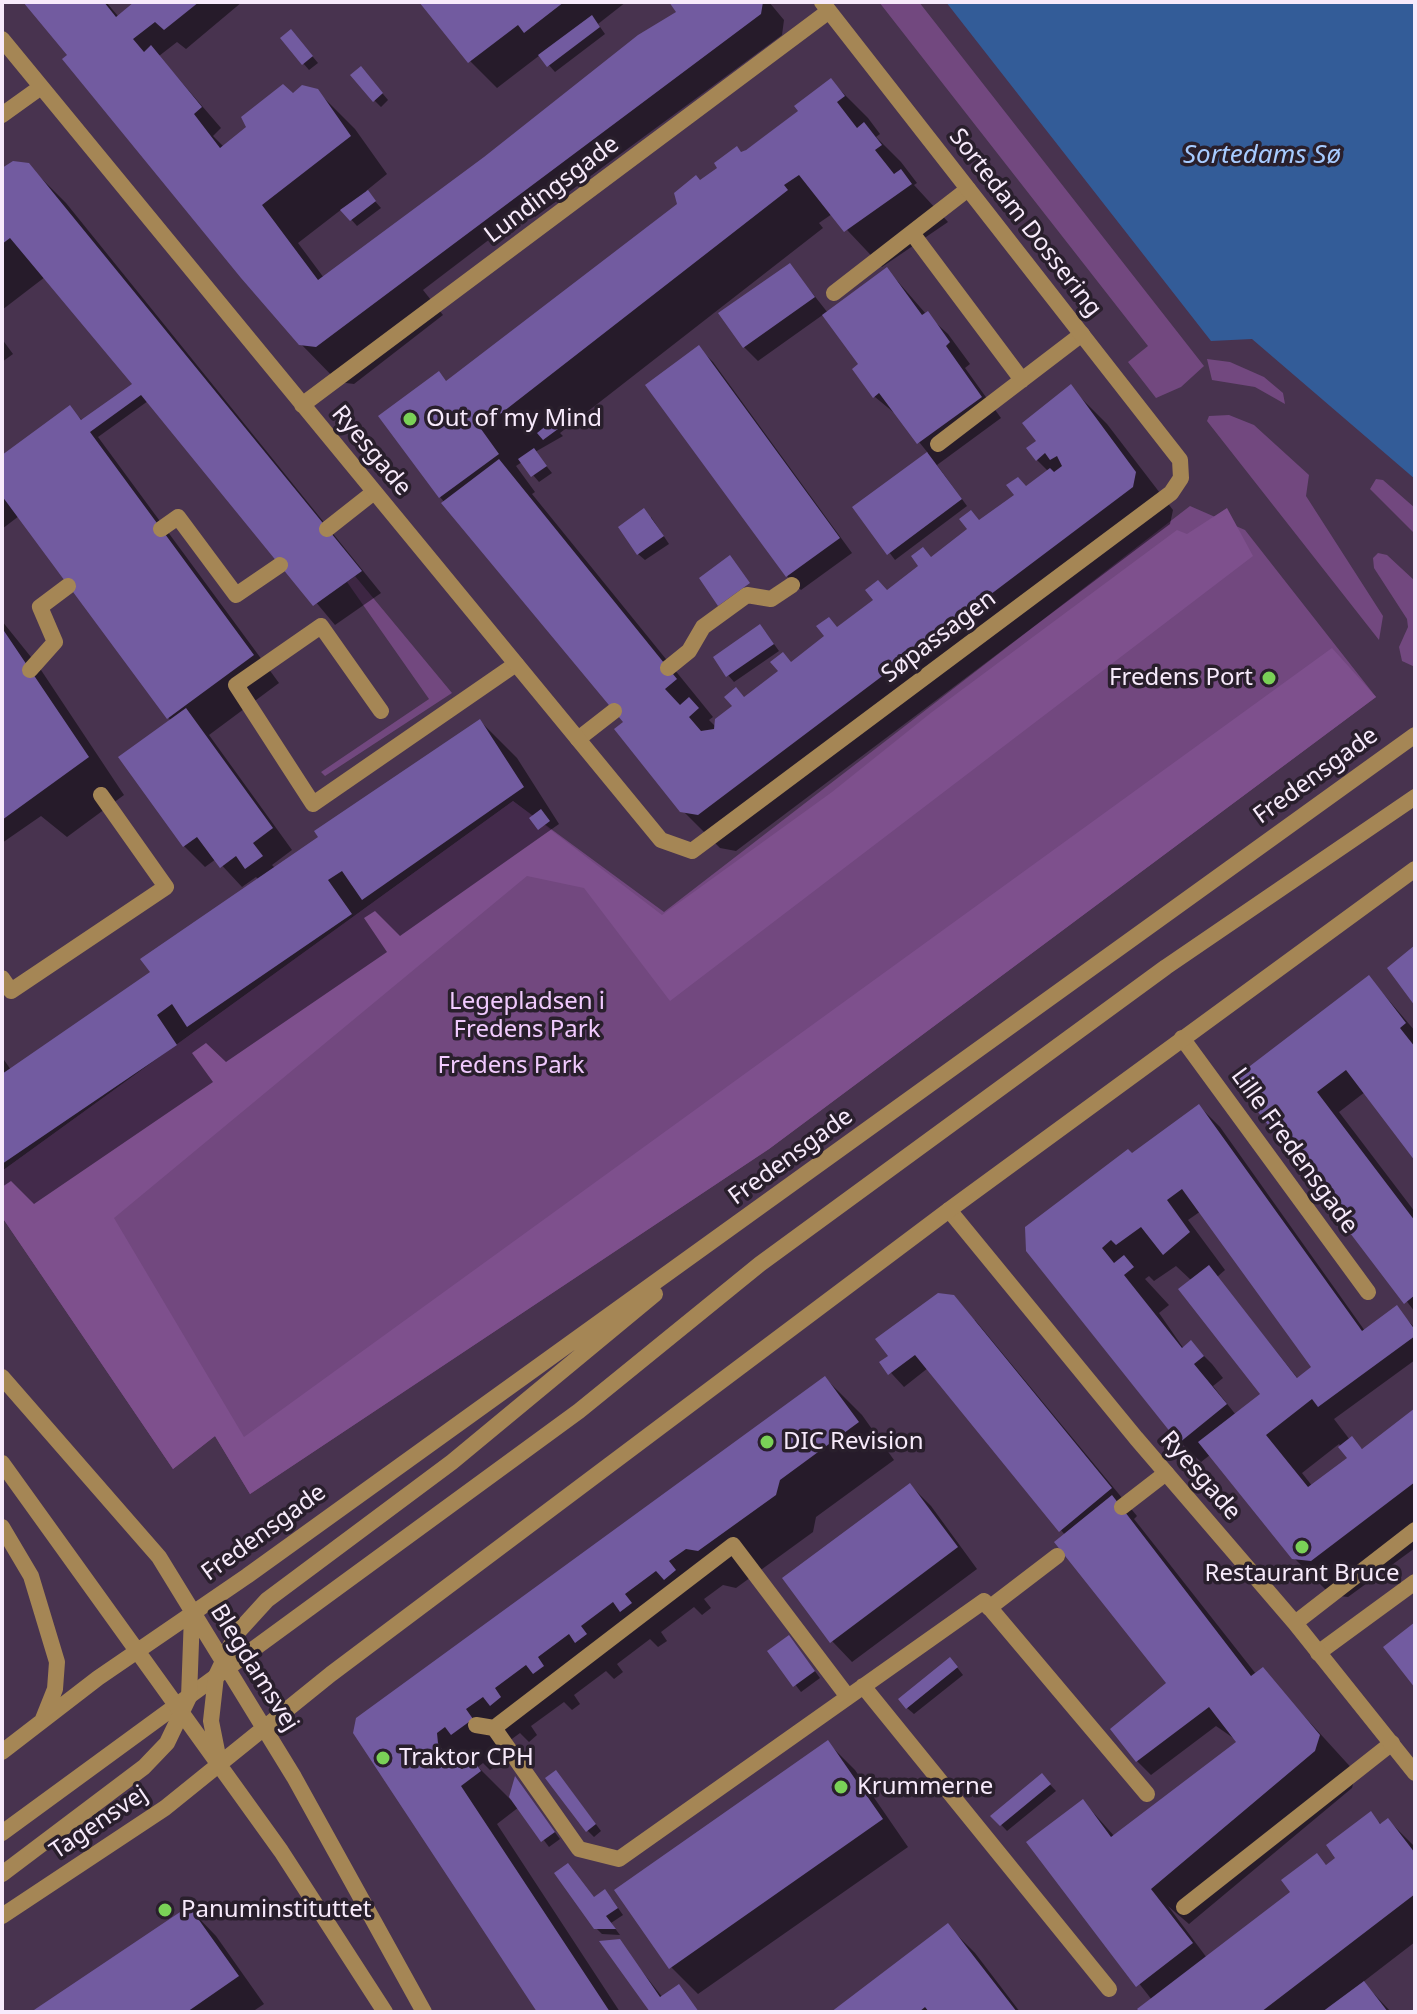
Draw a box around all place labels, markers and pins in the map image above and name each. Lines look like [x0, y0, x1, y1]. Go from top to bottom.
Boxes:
place label: Out of my Mind [426, 405, 602, 433]
marker: Out of my Mind [401, 410, 419, 428]
place label: Fredens Port [1109, 664, 1253, 692]
marker: Fredens Port [1260, 669, 1278, 687]
place label: DIC Revision [783, 1428, 923, 1456]
marker: DIC Revision [758, 1433, 776, 1451]
marker: Restaurant Bruce [1293, 1538, 1311, 1556]
place label: Restaurant Bruce [1205, 1560, 1399, 1588]
place label: Traktor CPH [399, 1744, 534, 1772]
marker: Traktor CPH [374, 1749, 392, 1767]
place label: Krummerne [857, 1773, 993, 1801]
marker: Krummerne [832, 1778, 850, 1796]
place label: Panuminstituttet [181, 1896, 371, 1924]
marker: Panuminstituttet [156, 1901, 174, 1919]

